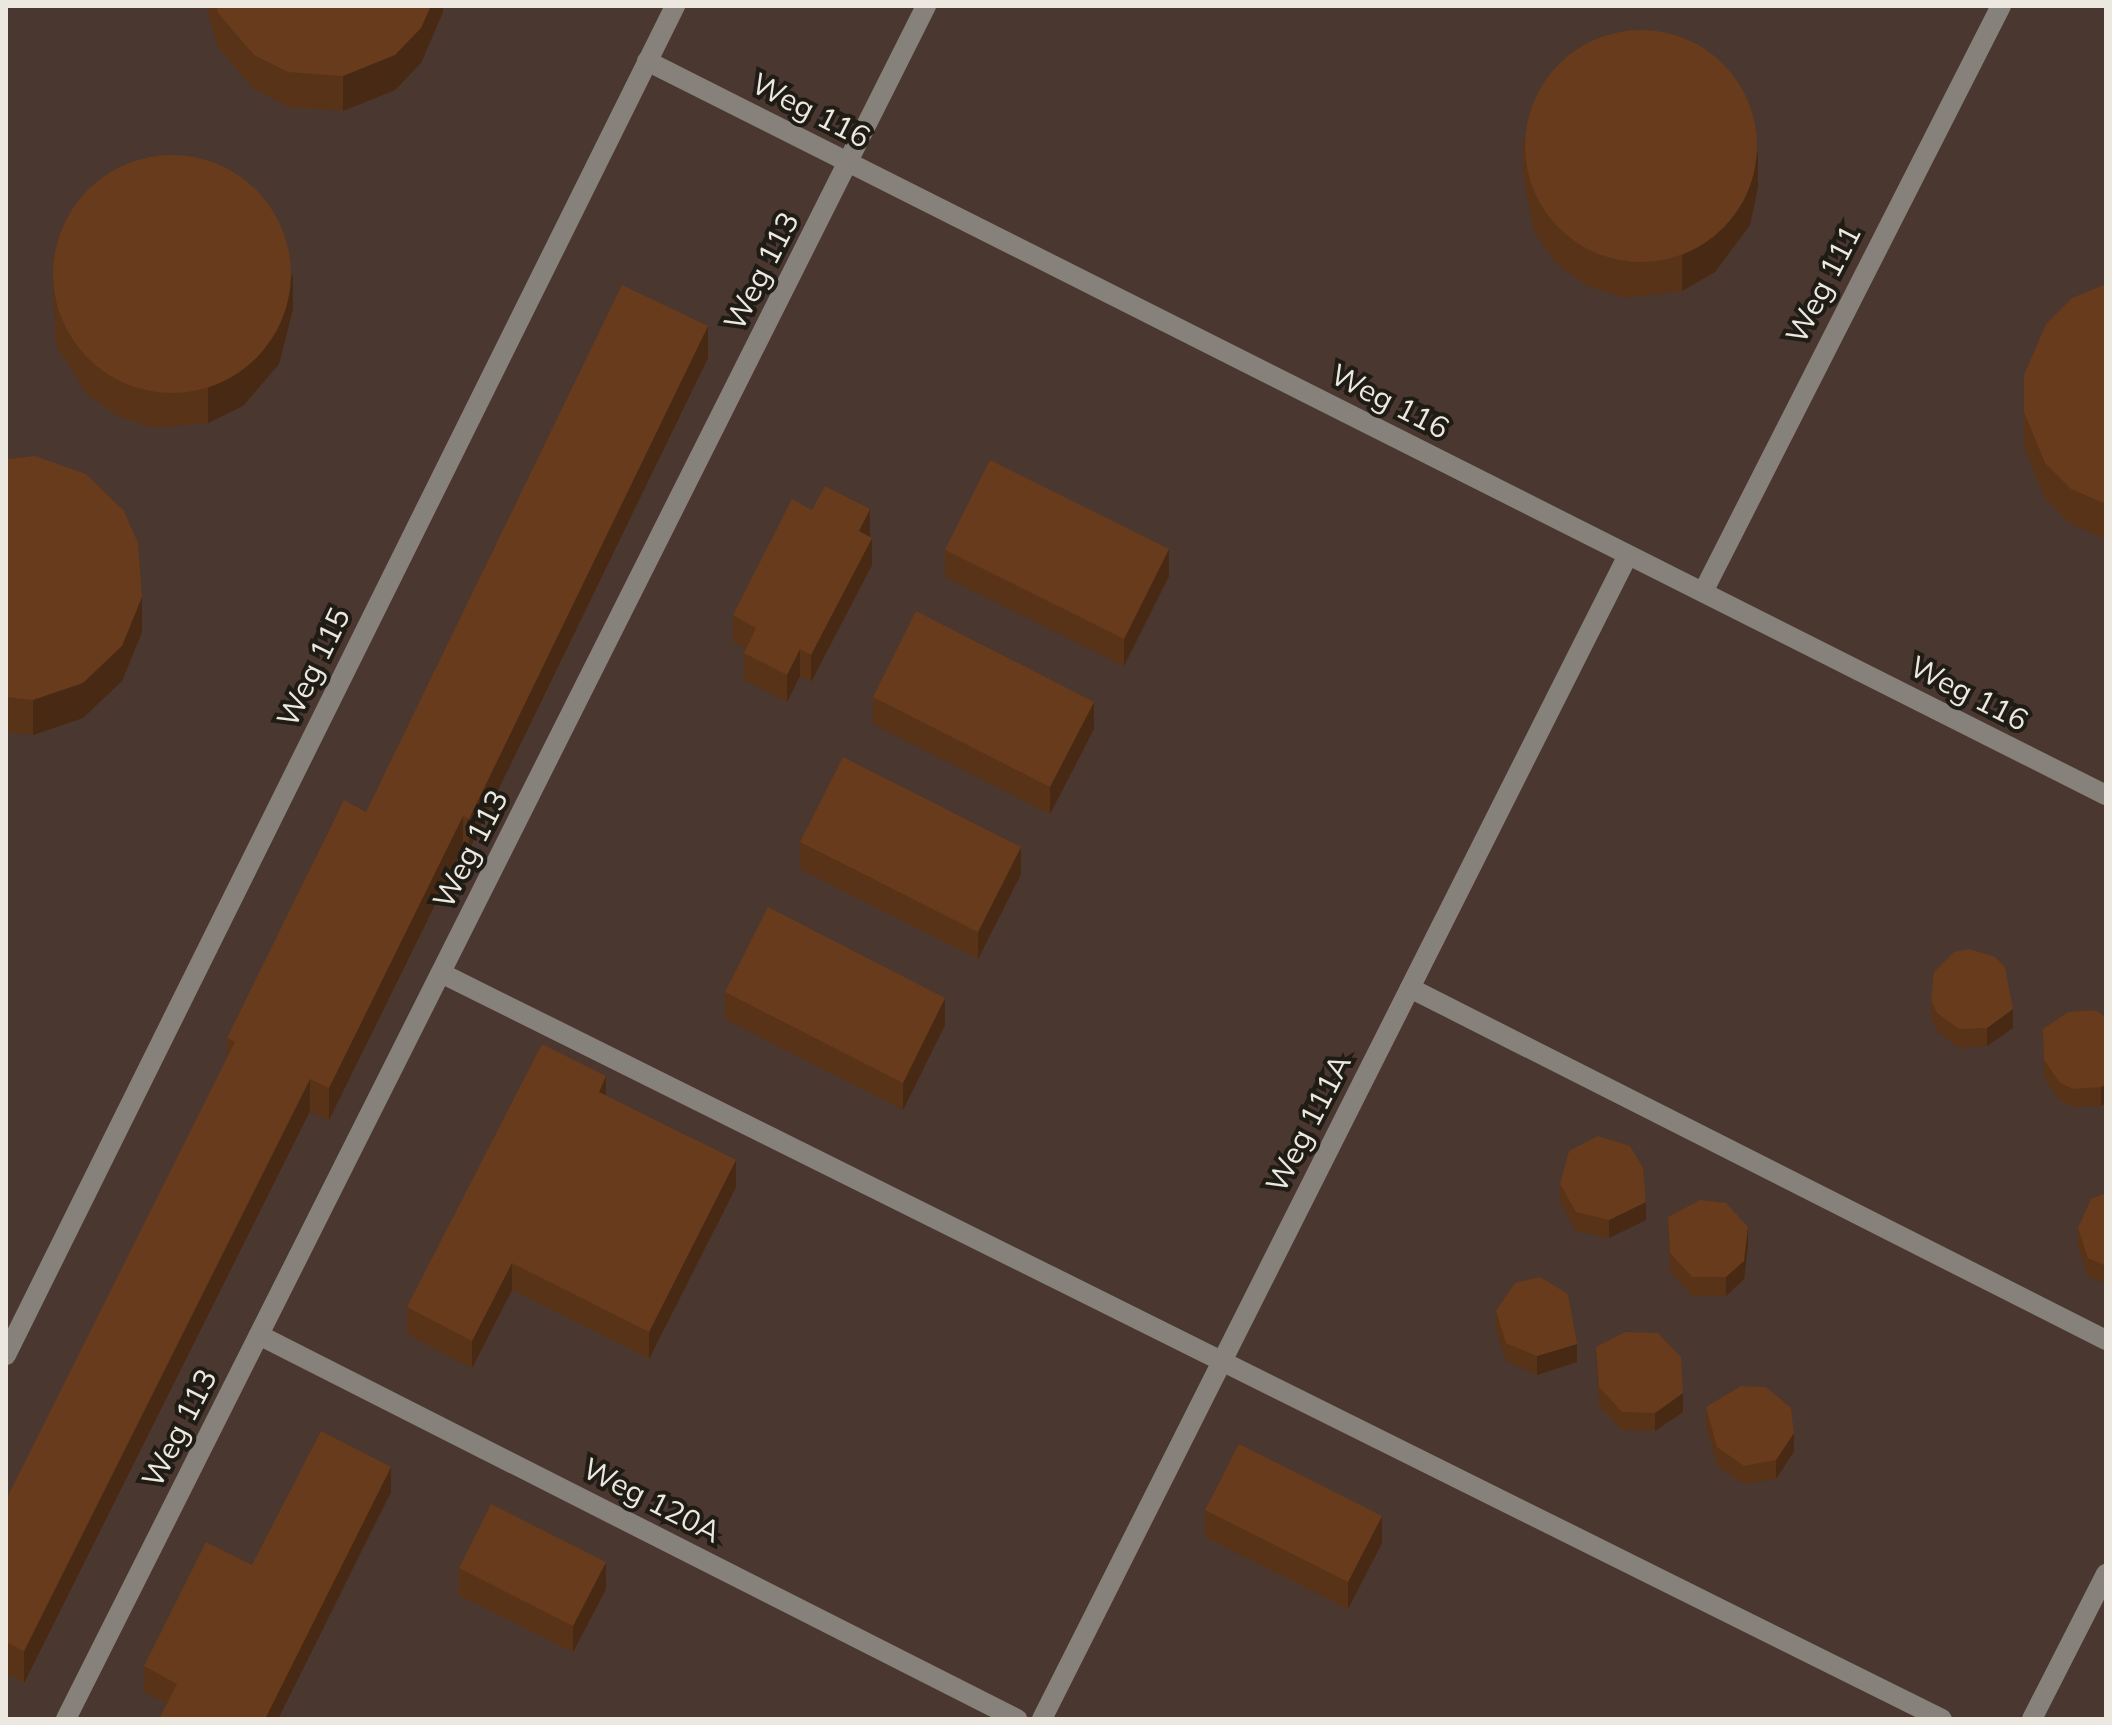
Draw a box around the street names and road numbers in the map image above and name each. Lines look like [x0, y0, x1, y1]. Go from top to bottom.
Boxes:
street label: Weg 116 [746, 65, 876, 155]
street label: Weg 113 [716, 206, 806, 336]
street label: Weg 111 [1778, 219, 1868, 349]
street label: Weg 116 [1325, 356, 1455, 446]
street label: Weg 115 [269, 602, 357, 732]
street label: Weg 116 [1904, 648, 2034, 738]
street label: Weg 113 [425, 784, 515, 914]
street label: Weg 111A [1258, 1048, 1358, 1198]
street label: Weg 113 [134, 1363, 224, 1493]
street label: Weg 120A [577, 1450, 727, 1550]

